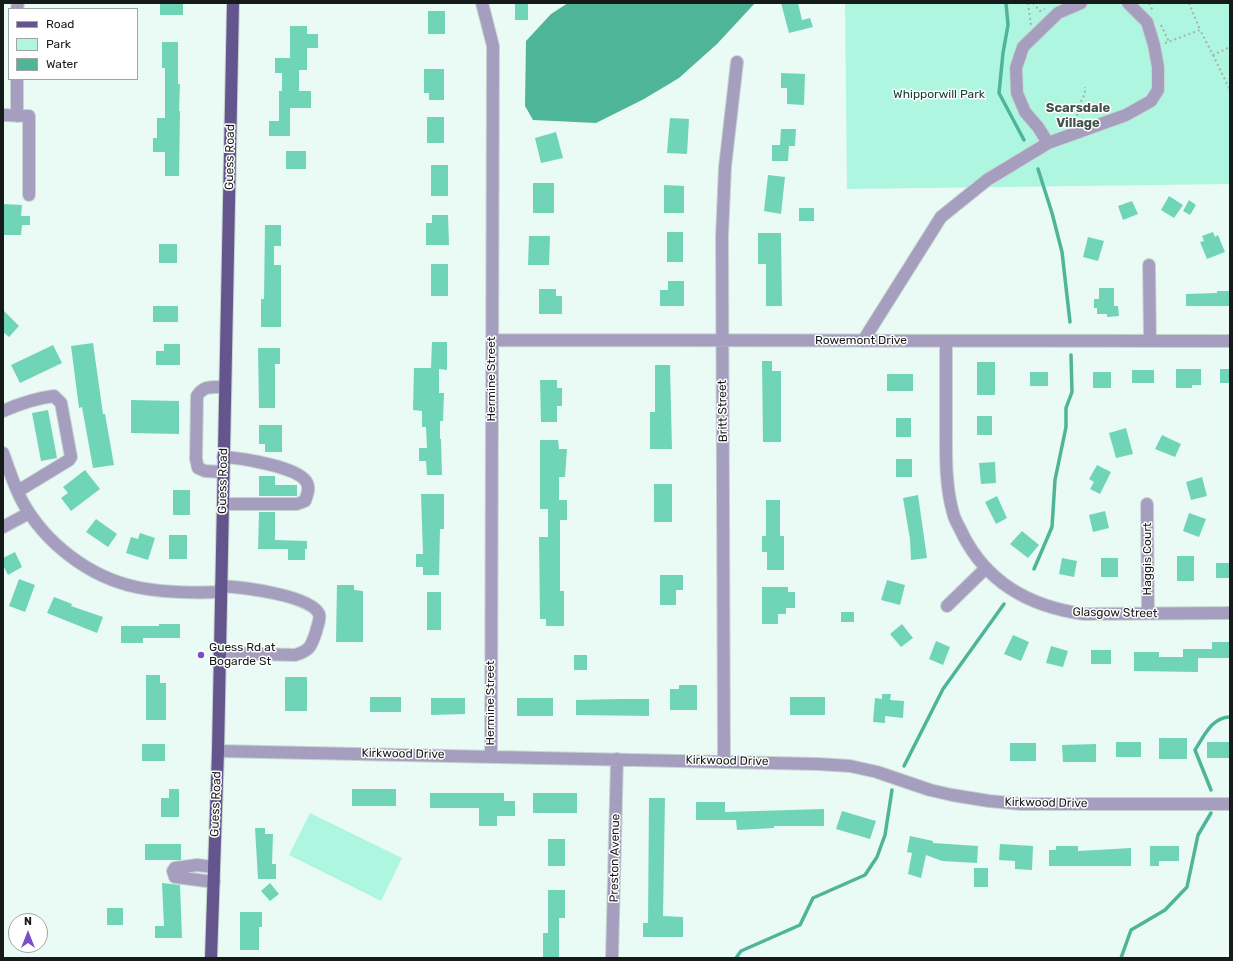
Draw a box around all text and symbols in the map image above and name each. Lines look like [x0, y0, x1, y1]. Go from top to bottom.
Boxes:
legend [8, 8, 138, 80]
text: Road [46, 17, 74, 31]
text: Park [46, 37, 71, 51]
text: Water [46, 57, 78, 71]
park label: Whipporwill Park [893, 88, 985, 102]
district label: Scarsdale Village [1046, 100, 1110, 131]
street label: Guess Road [222, 124, 238, 190]
street label: Rowemont Drive [815, 334, 907, 348]
street label: Hermine Street [485, 336, 499, 422]
street label: Britt Street [715, 380, 731, 442]
street label: Guess Road [215, 448, 231, 514]
street label: Haggis Court [1141, 523, 1155, 595]
street label: Glasgow Street [1072, 605, 1158, 621]
place label: Guess Rd at Bogarde St [209, 641, 275, 669]
marker: Guess Rd at Bogarde St [196, 650, 206, 660]
street label: Hermine Street [484, 660, 498, 746]
street label: Kirkwood Drive [361, 746, 445, 762]
street label: Kirkwood Drive [685, 753, 769, 769]
street label: Guess Road [208, 771, 224, 837]
street label: Kirkwood Drive [1004, 795, 1088, 811]
street label: Preston Avenue [607, 813, 623, 903]
north arrow [8, 913, 48, 953]
text: N [24, 915, 32, 928]

